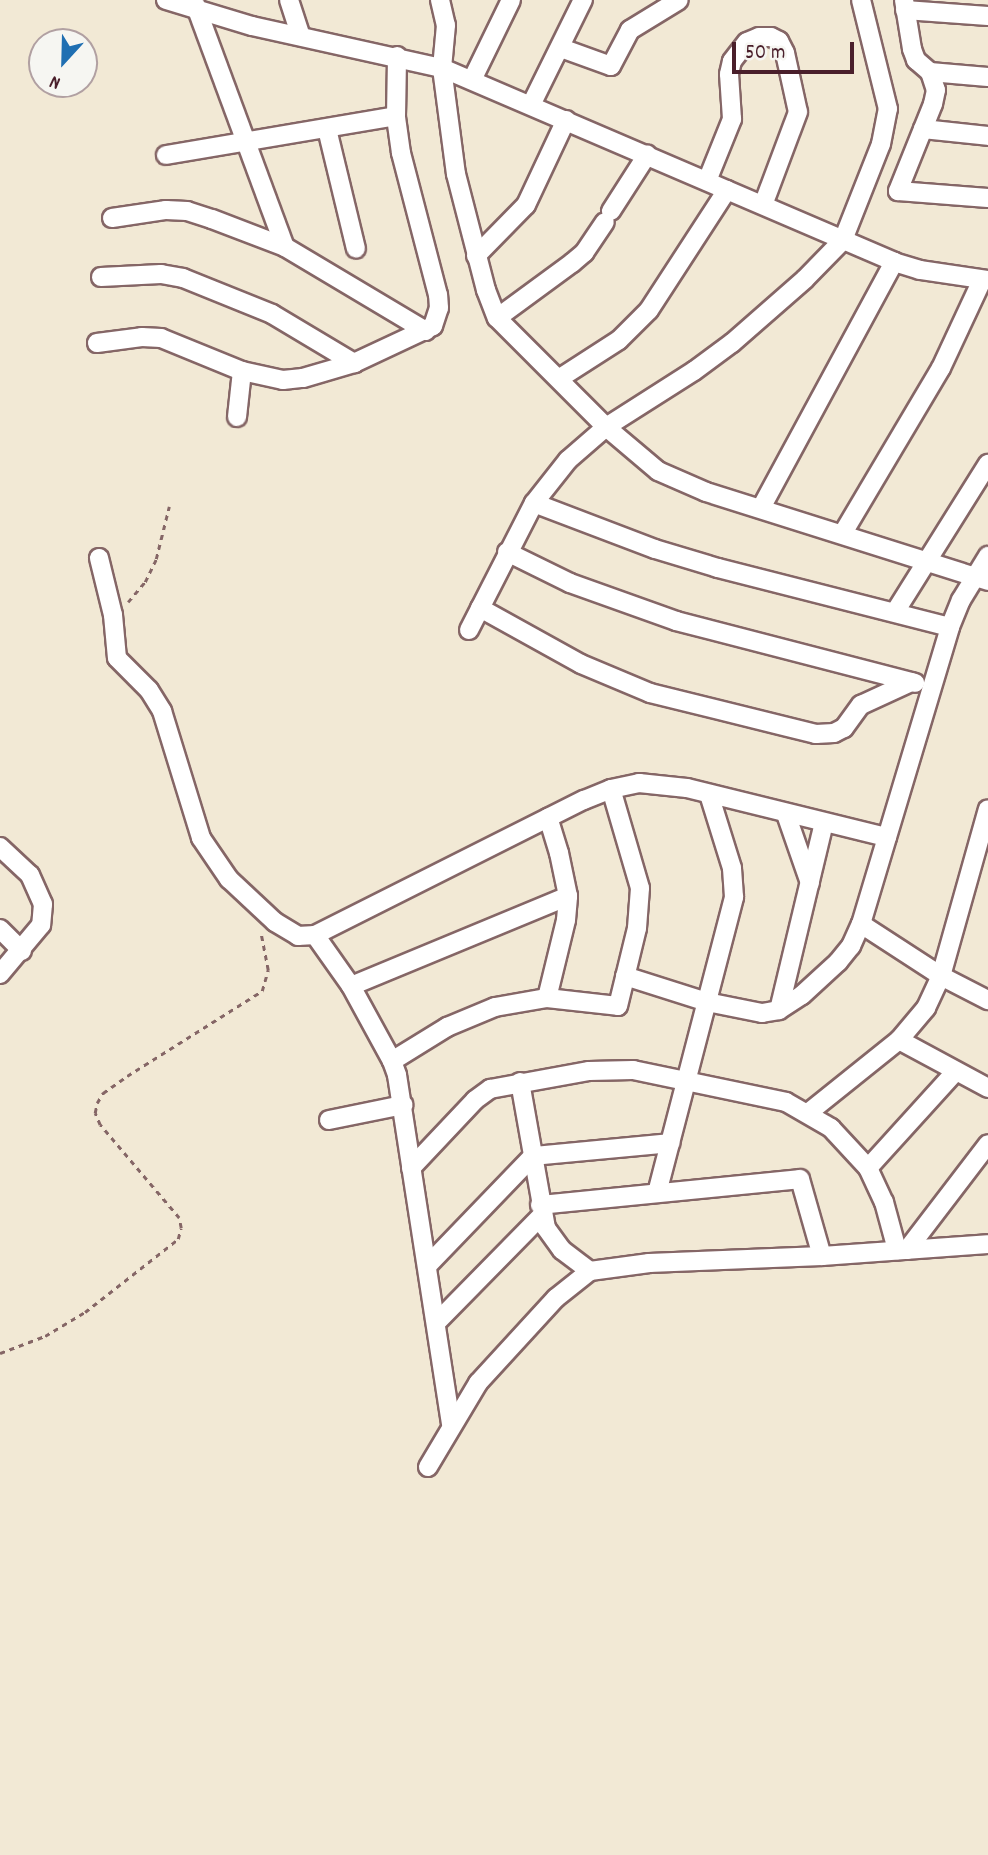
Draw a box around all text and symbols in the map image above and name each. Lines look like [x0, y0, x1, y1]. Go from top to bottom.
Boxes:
north arrow [28, 28, 98, 98]
scale bar [736, 28, 858, 72]
text: 50 m [745, 39, 785, 69]
text: N [46, 67, 65, 95]

